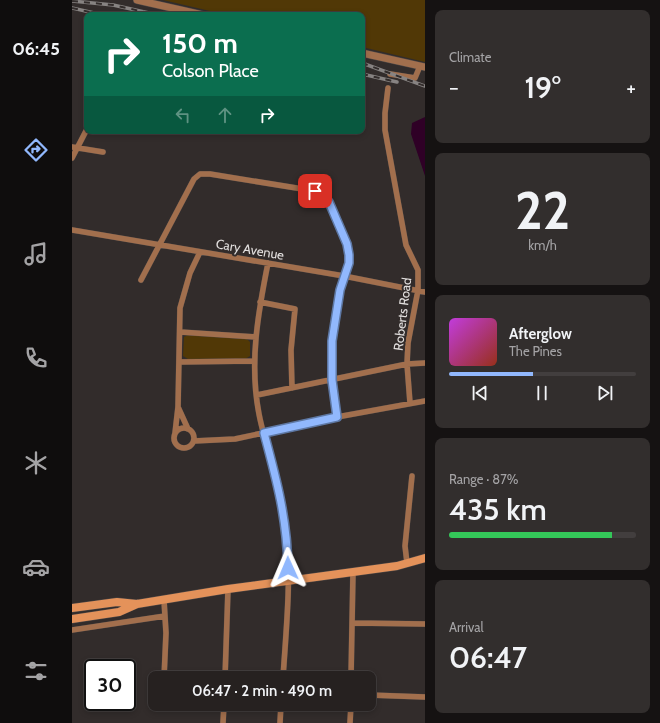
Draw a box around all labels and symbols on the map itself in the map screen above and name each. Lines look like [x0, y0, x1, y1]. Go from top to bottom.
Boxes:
pin [298, 174, 332, 208]
street label: Cary Avenue [215, 235, 286, 263]
street label: Roberts Road [390, 276, 414, 352]
position arrow [267, 547, 309, 589]
speed limit sign: 30 [84, 659, 136, 711]

